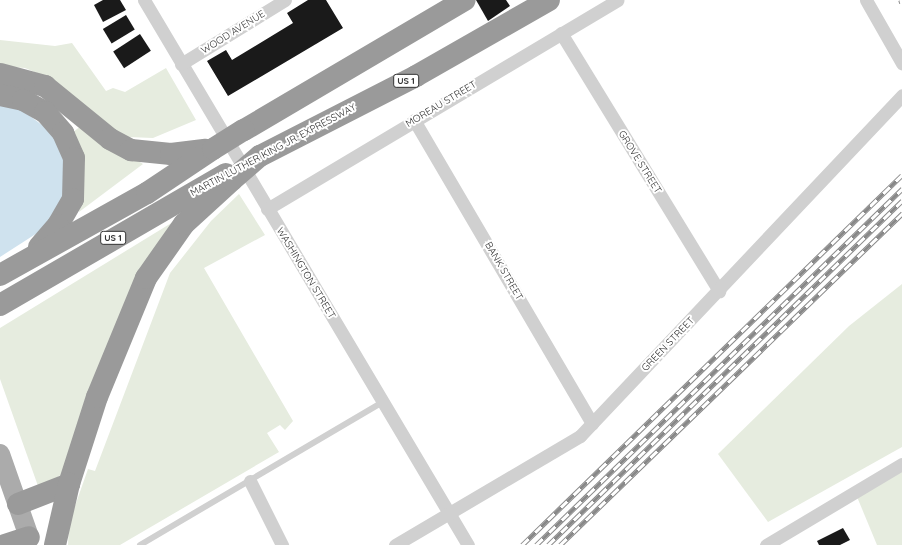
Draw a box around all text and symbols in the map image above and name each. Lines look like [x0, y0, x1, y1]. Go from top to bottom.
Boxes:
street label: WOOD AVENUE [199, 8, 267, 56]
road number: US 1 [393, 74, 419, 88]
street label: MOREAU STREET [403, 78, 479, 130]
street label: MARTIN LUTHER KING JR. EXPRESSWAY [188, 101, 358, 199]
street label: GROVE STREET [616, 128, 664, 196]
street label: WASHINGTON STREET [274, 225, 338, 321]
road number: US 1 [100, 231, 126, 245]
street label: BANK STREET [482, 240, 526, 302]
street label: GREEN STREET [639, 314, 697, 374]

